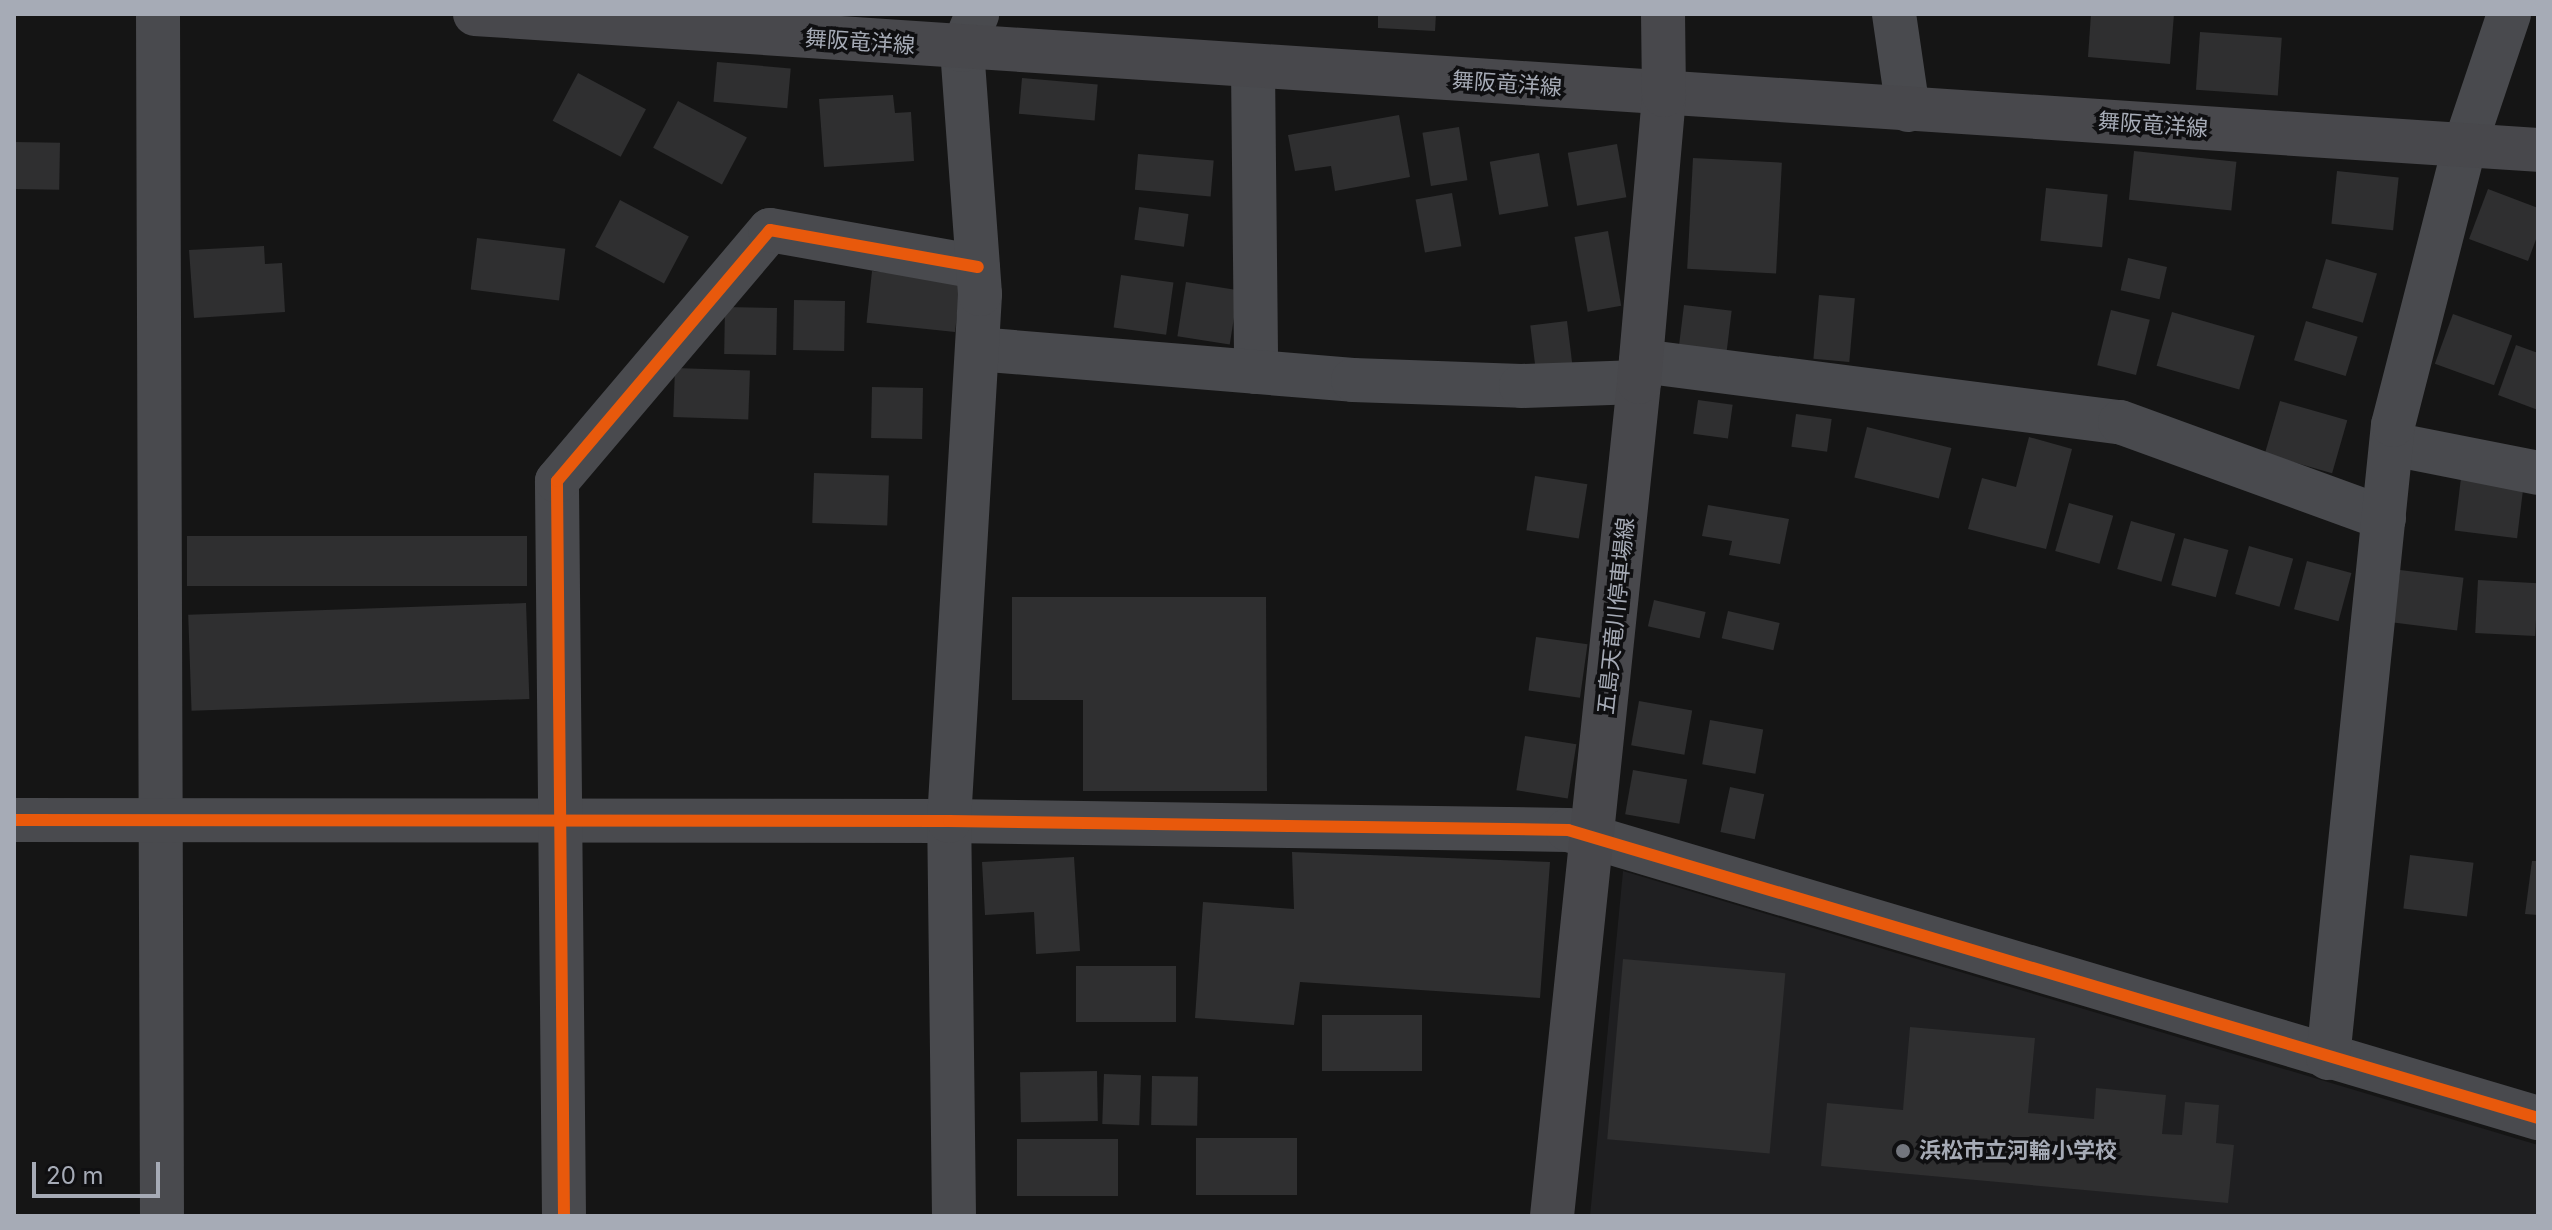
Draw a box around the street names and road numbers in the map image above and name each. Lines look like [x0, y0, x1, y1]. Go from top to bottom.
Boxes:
street label: 舞阪竜洋線 [804, 25, 916, 59]
street label: 舞阪竜洋線 [1451, 67, 1563, 101]
street label: 舞阪竜洋線 [2097, 108, 2209, 142]
street label: 五島天竜川停車場線 [1593, 516, 1639, 716]

